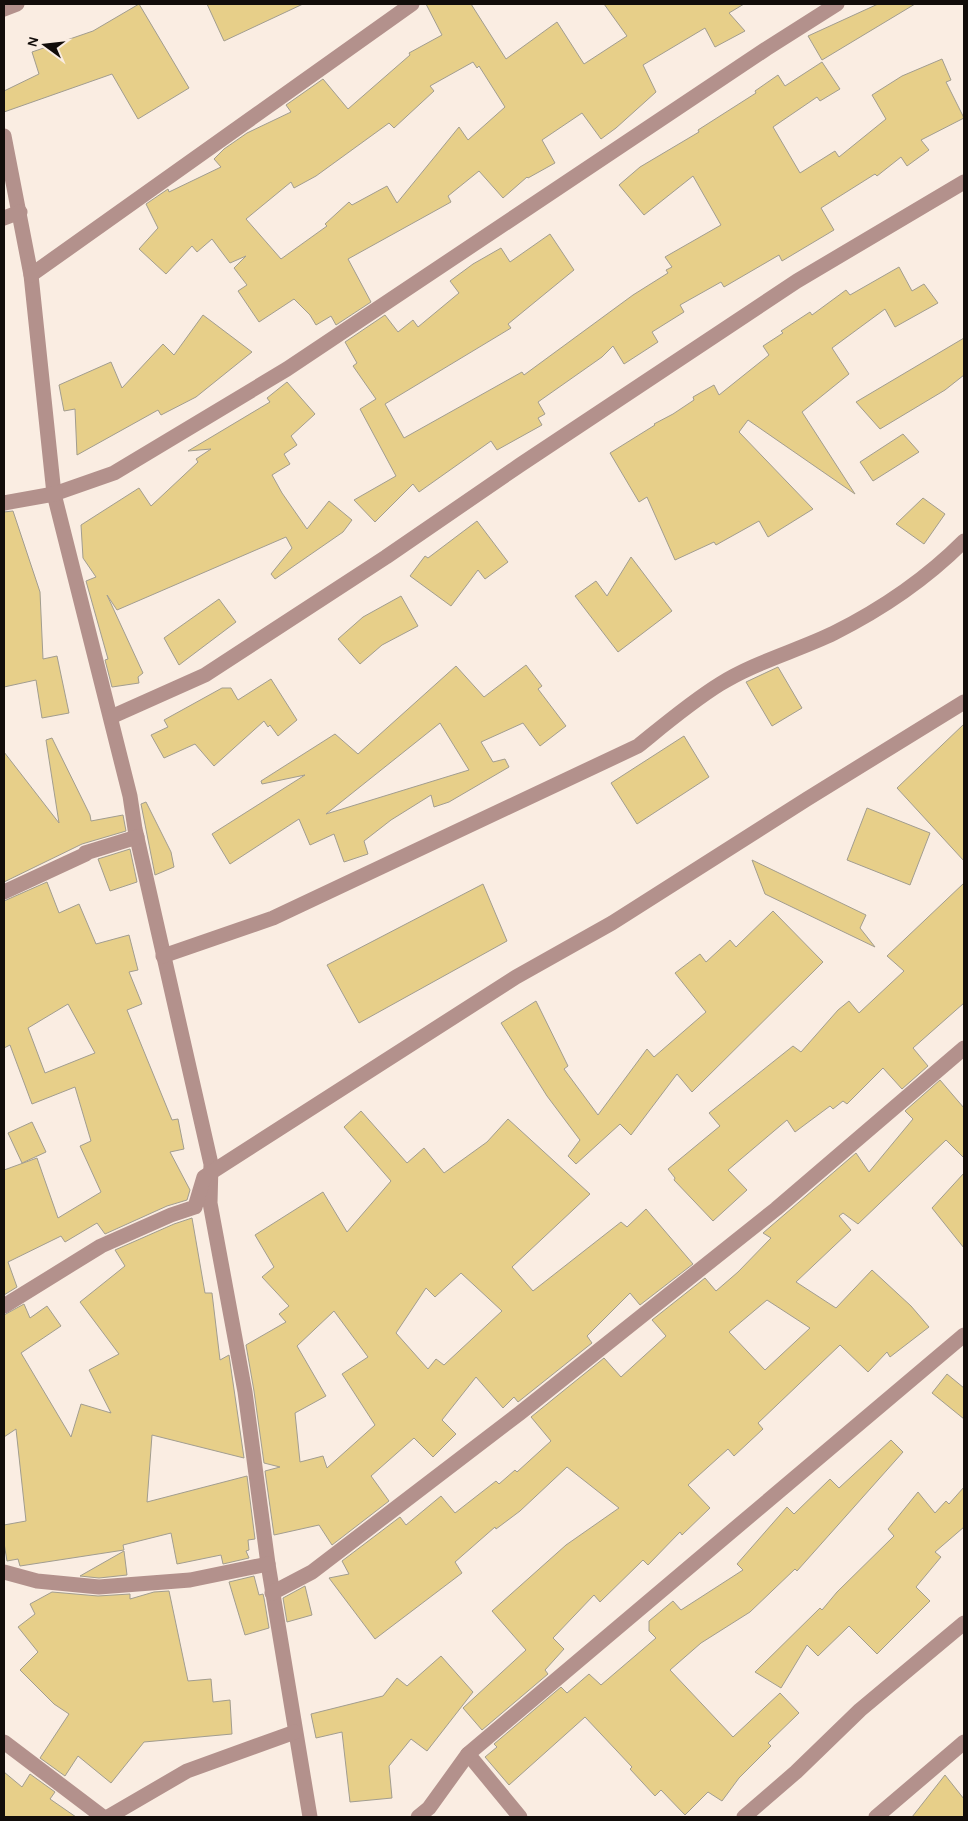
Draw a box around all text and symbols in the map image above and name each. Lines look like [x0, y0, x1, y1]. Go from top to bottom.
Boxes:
north arrow [20, 20, 70, 70]
text: N [23, 35, 42, 49]

